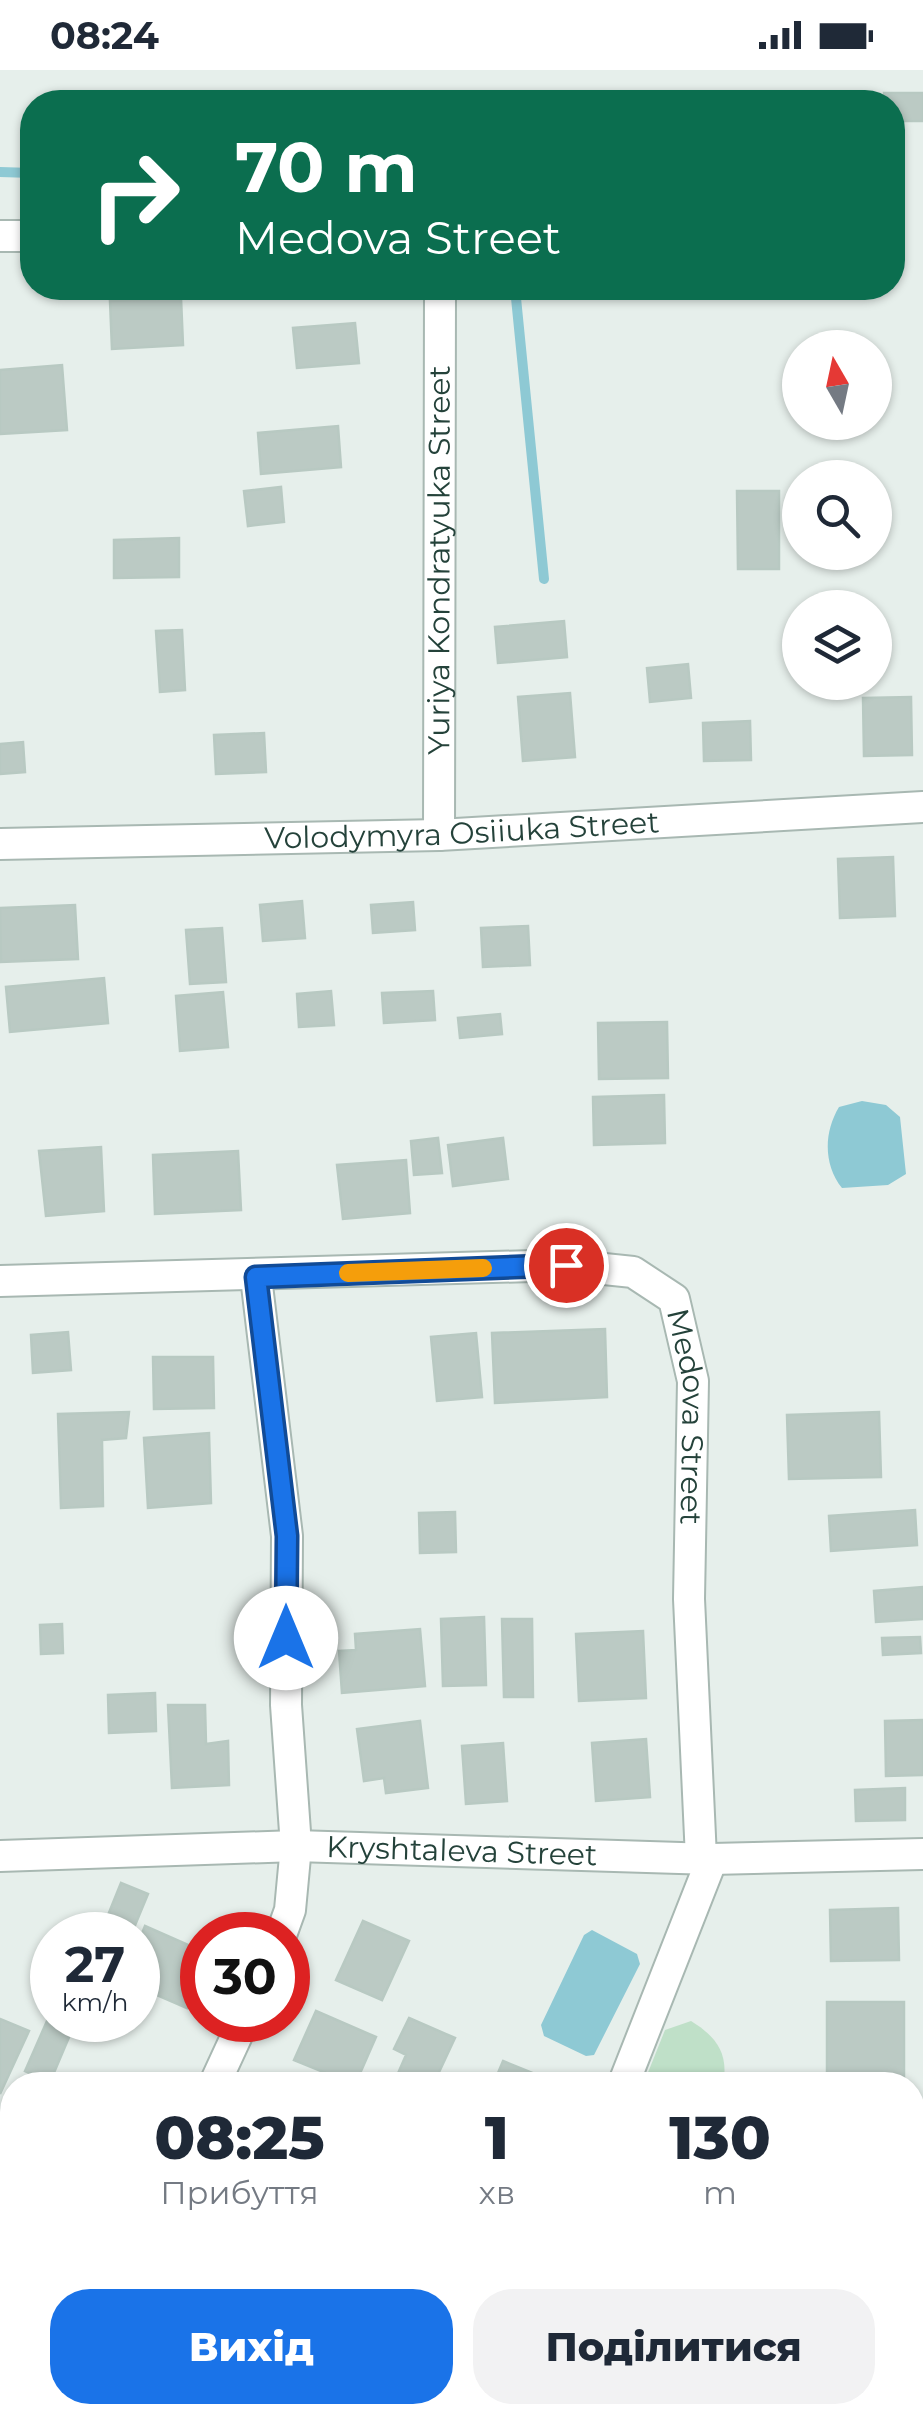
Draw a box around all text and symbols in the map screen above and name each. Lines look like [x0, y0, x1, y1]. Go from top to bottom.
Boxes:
text: 08:24 [50, 12, 159, 59]
text: 70 m [235, 124, 418, 210]
icon: right [70, 130, 200, 260]
text: Medova Street [235, 210, 561, 265]
north arrow [782, 330, 892, 440]
map controls [782, 330, 892, 700]
street label: Yuriya Kondratyuka Street [420, 365, 458, 755]
button: search [782, 460, 892, 570]
button: layers [782, 590, 892, 700]
street label: Volodymyra Osiiuka Street [264, 803, 660, 857]
pin [524, 1223, 609, 1308]
icon: arrive [539, 1238, 594, 1293]
street label: Medova Street [659, 1305, 712, 1525]
position arrow [234, 1586, 338, 1690]
street label: Kryshtaleva Street [326, 1828, 598, 1873]
speed limit sign: 30 [180, 1912, 310, 2042]
text: 27 [65, 1934, 125, 1995]
text: km/h [62, 1987, 128, 2017]
text: 08:25 [154, 2101, 325, 2174]
text: 1 [485, 2101, 509, 2174]
text: 130 [669, 2101, 771, 2174]
text: Прибуття [160, 2173, 319, 2212]
text: хв [479, 2173, 515, 2212]
text: m [703, 2173, 737, 2212]
button: Вихід [50, 2289, 453, 2404]
button: Поділитися [473, 2289, 875, 2404]

